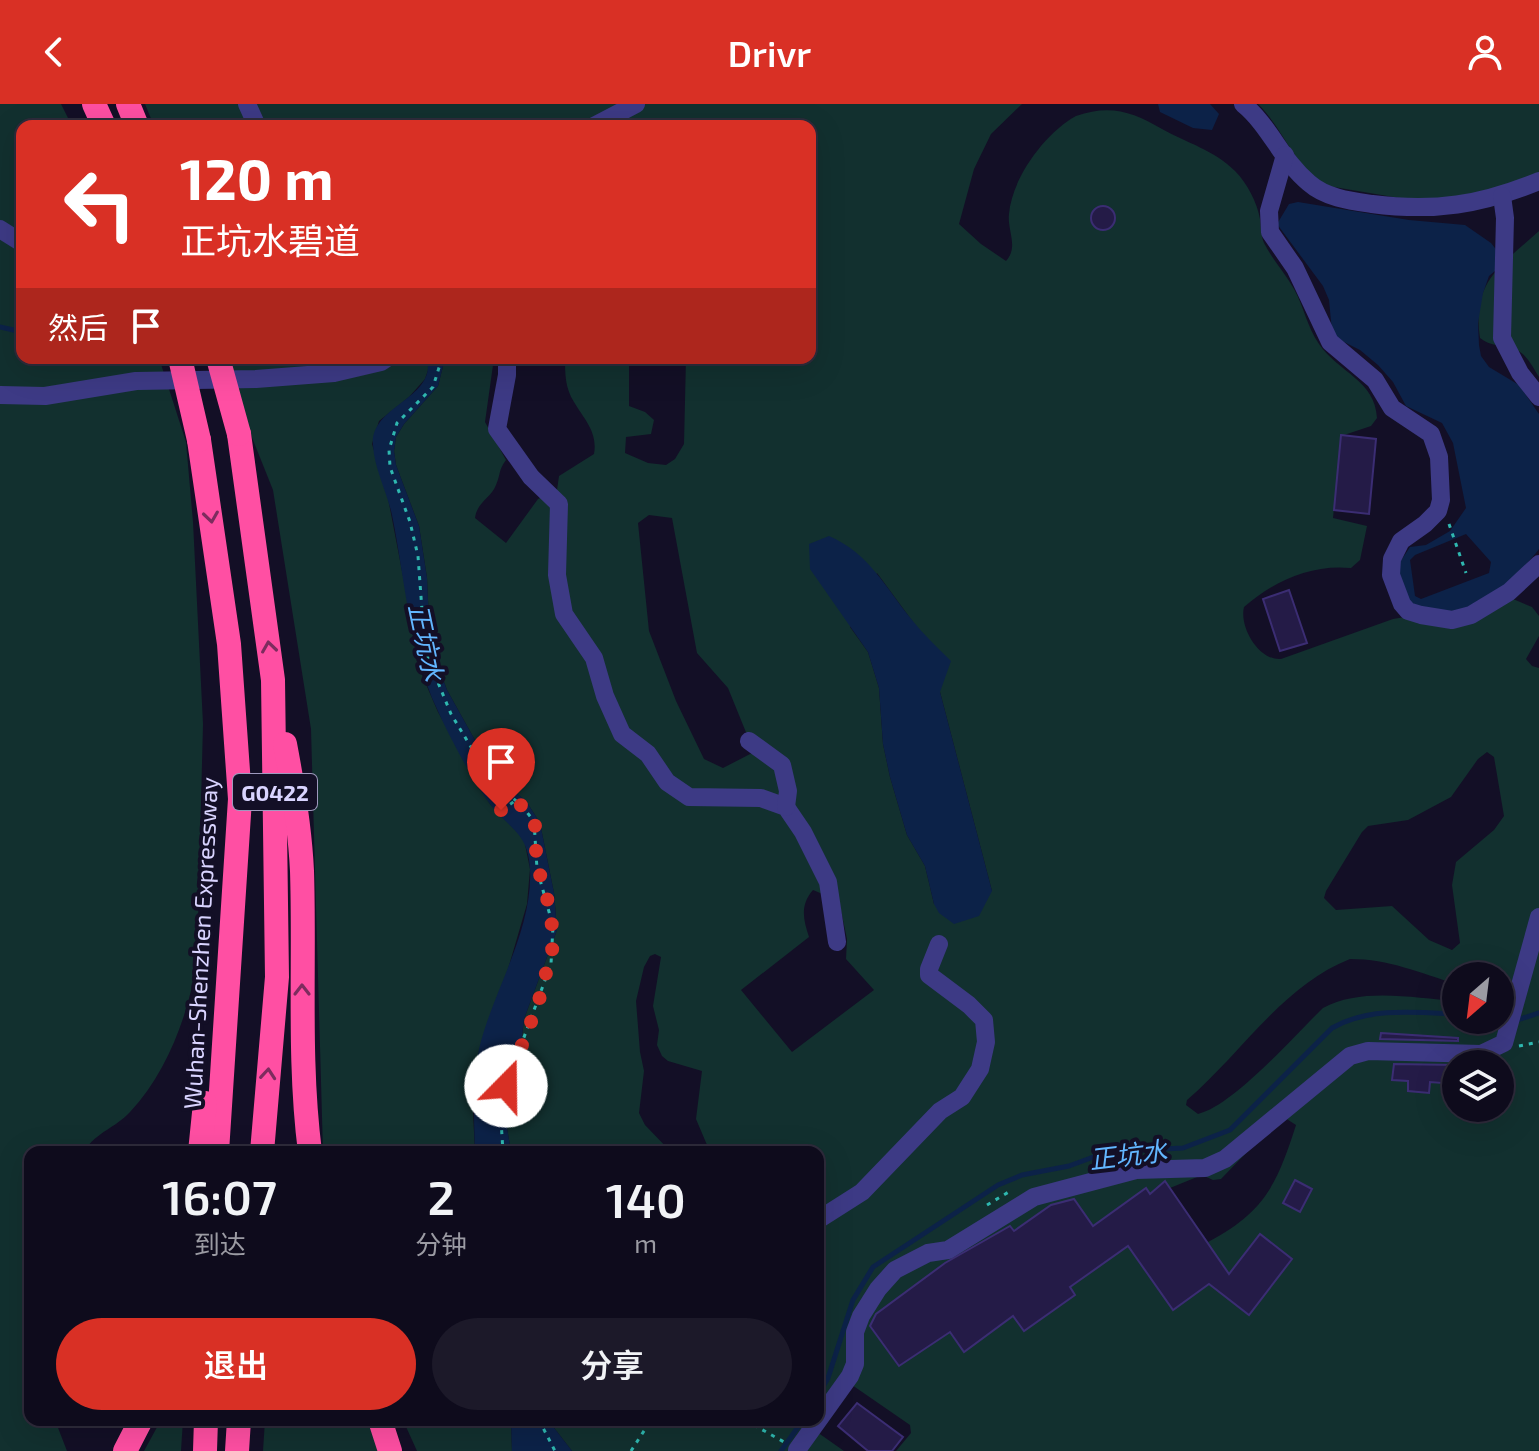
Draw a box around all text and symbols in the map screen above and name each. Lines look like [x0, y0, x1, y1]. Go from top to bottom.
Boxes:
icon: back [32, 30, 76, 74]
icon: person [1463, 30, 1507, 74]
text: Drivr [728, 31, 811, 74]
text: 120 m [180, 144, 334, 211]
icon: left [48, 152, 152, 256]
text: 正坑水碧道 [180, 218, 360, 261]
icon: arrive [124, 304, 168, 348]
text: 然后 [48, 309, 108, 345]
one-way arrow [202, 510, 219, 524]
water label: 正坑水 [404, 601, 450, 684]
one-way arrow [260, 640, 277, 653]
pin [467, 728, 535, 810]
icon: arrive [479, 740, 523, 784]
road number: G0422 [233, 774, 317, 810]
street label: Wuhan-Shenzhen Expressway [177, 776, 223, 1110]
north arrow [1442, 962, 1514, 1034]
map controls [1442, 962, 1514, 1122]
one-way arrow [293, 983, 311, 996]
position arrow [464, 1044, 548, 1128]
button: layers [1442, 1050, 1514, 1122]
one-way arrow [260, 1067, 277, 1080]
water label: 正坑水 [1087, 1134, 1170, 1174]
text: 16:07 [162, 1167, 277, 1225]
text: 2 [428, 1167, 455, 1225]
text: 140 [606, 1170, 686, 1228]
text: m [634, 1227, 657, 1258]
text: 到达 [194, 1228, 246, 1259]
text: 分钟 [415, 1228, 467, 1259]
button: 退出 [56, 1318, 416, 1410]
button: 分享 [432, 1318, 792, 1410]

